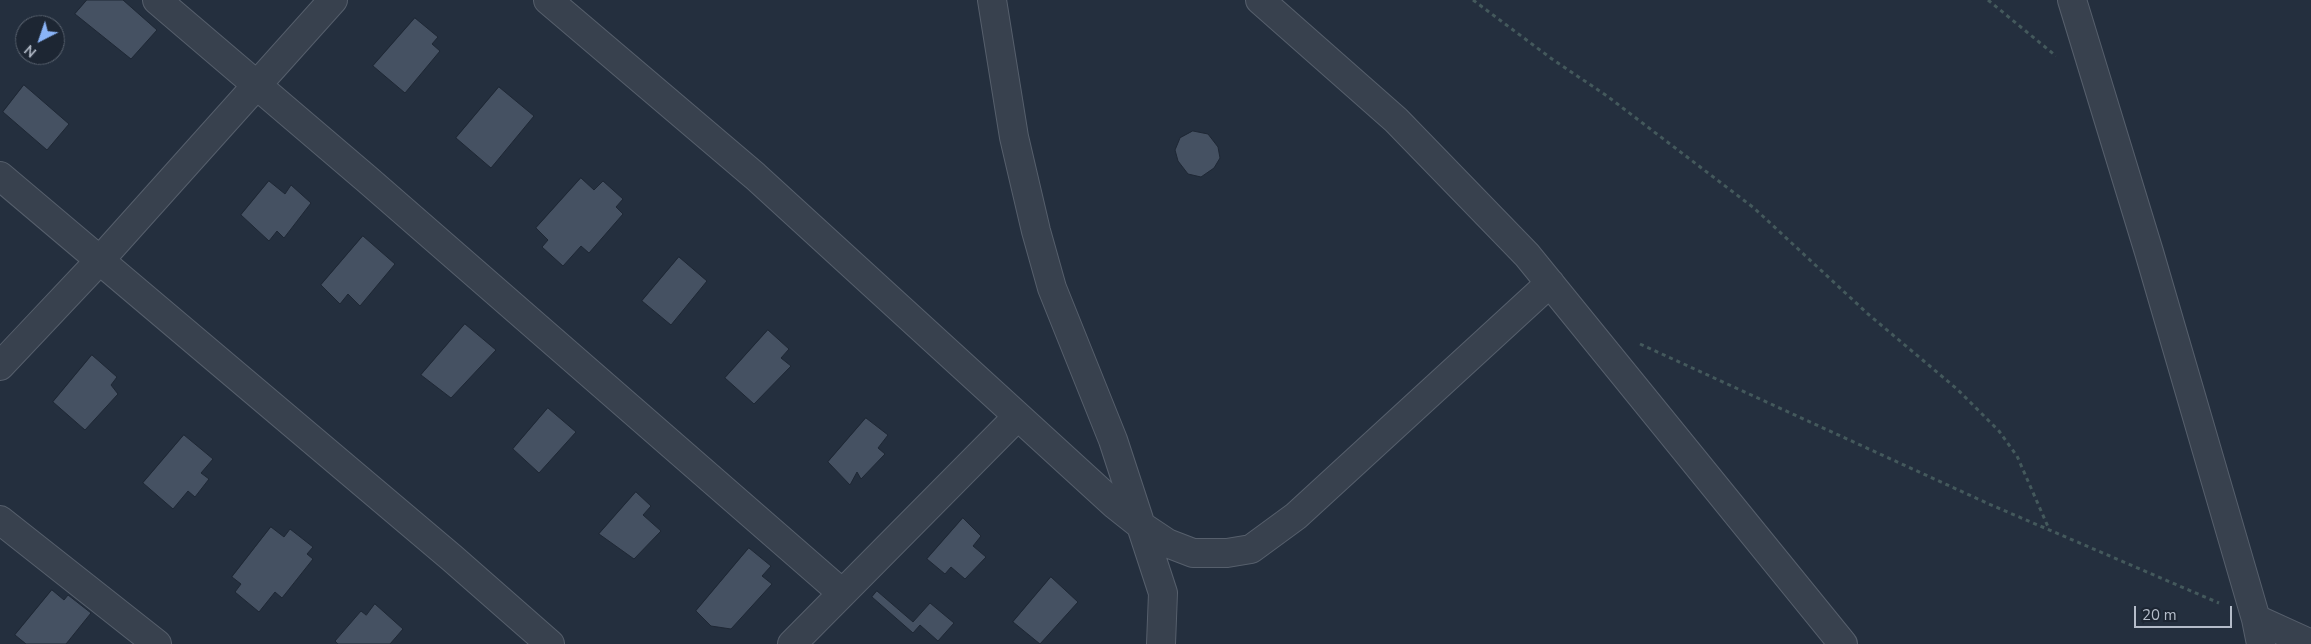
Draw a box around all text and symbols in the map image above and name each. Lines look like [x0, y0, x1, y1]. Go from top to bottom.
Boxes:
north arrow [15, 15, 65, 65]
text: N [20, 40, 41, 62]
scale bar [2136, 596, 2234, 628]
text: 20 m [2142, 605, 2177, 625]

